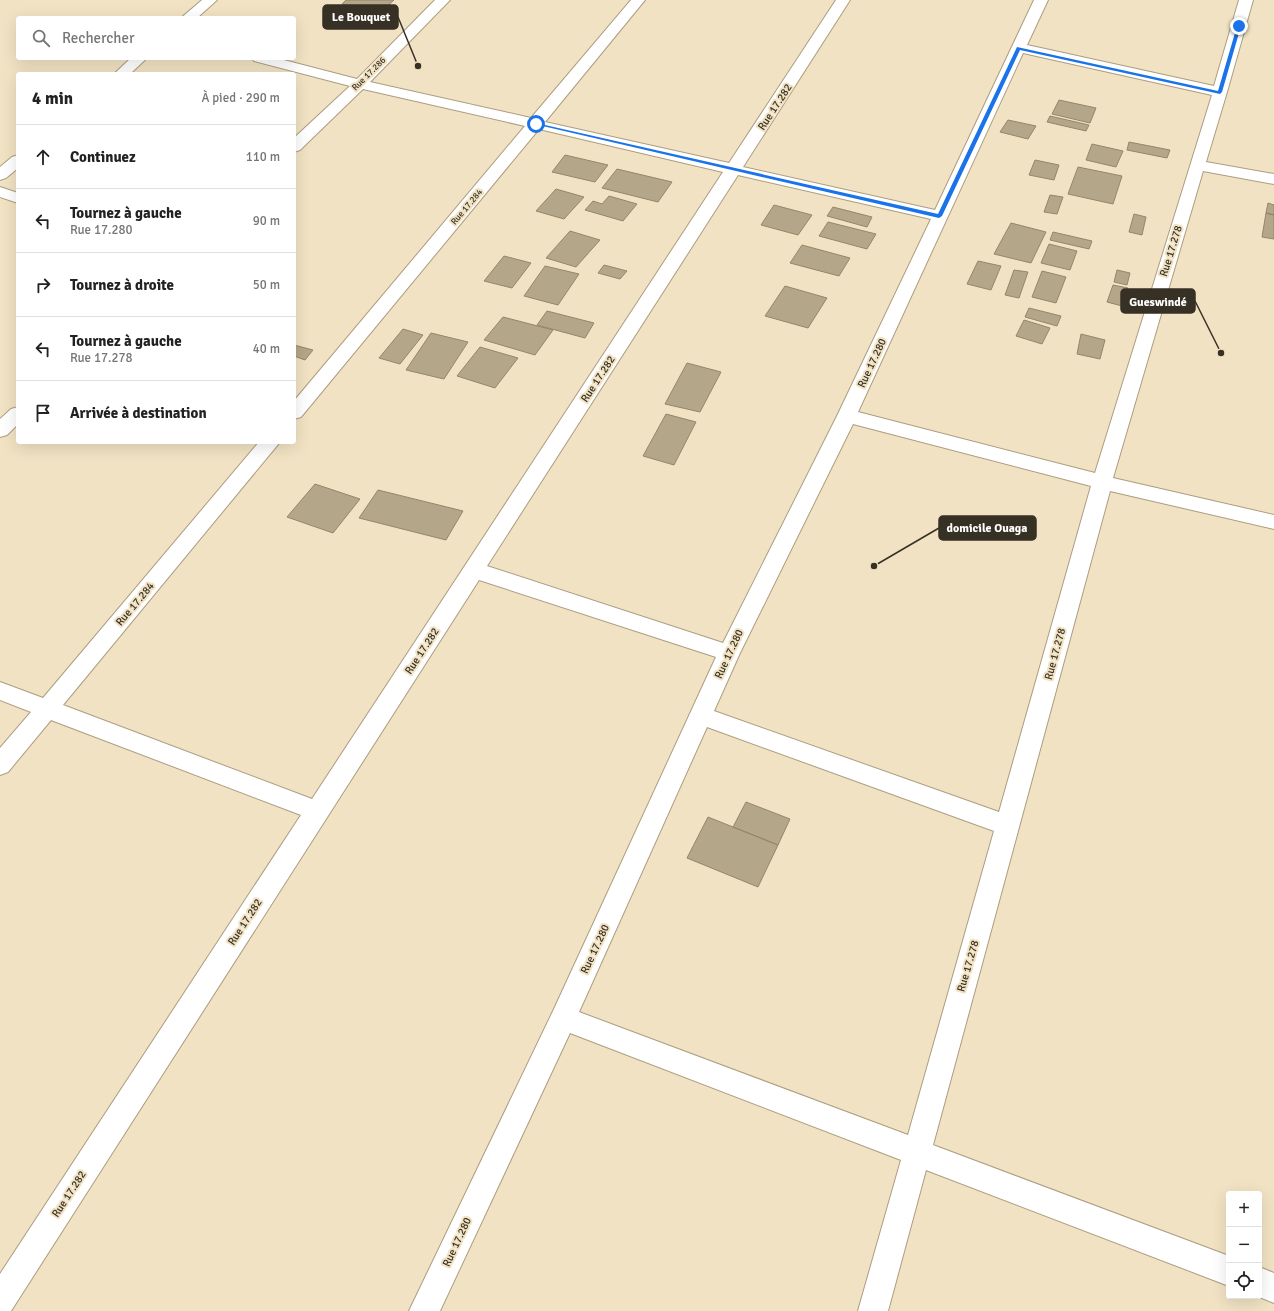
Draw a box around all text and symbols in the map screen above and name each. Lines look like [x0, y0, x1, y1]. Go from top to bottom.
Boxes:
callout: Le Bouquet [323, 5, 398, 29]
text: Le Bouquet [332, 10, 391, 25]
search box [16, 16, 296, 60]
route end [1230, 17, 1248, 35]
icon: search [30, 27, 52, 49]
text: Rechercher [62, 29, 135, 47]
street label: Rue 17.286 [350, 55, 388, 93]
street label: Rue 17.282 [755, 81, 795, 133]
text: 4 min [32, 88, 73, 109]
text: À pied · 290 m [201, 90, 280, 106]
route start [527, 115, 545, 133]
icon: ahead [32, 146, 54, 168]
text: Continuez [70, 148, 136, 166]
text: 110 m [246, 149, 280, 165]
street label: Rue 17.284 [449, 187, 485, 227]
text: Tournez à gauche [70, 204, 182, 222]
icon: left [32, 210, 54, 232]
text: 90 m [253, 213, 280, 229]
text: Rue 17.280 [70, 222, 133, 238]
street label: Rue 17.278 [1157, 224, 1185, 278]
icon: right [32, 274, 54, 296]
text: Tournez à droite [70, 276, 174, 294]
text: 50 m [253, 277, 280, 293]
callout: Gueswindé [1121, 289, 1195, 313]
text: Gueswindé [1129, 295, 1187, 310]
text: Tournez à gauche [70, 332, 182, 350]
street label: Rue 17.280 [855, 336, 889, 390]
icon: left [32, 338, 54, 360]
text: 40 m [253, 341, 280, 357]
text: Rue 17.278 [70, 350, 133, 366]
street label: Rue 17.282 [578, 353, 618, 405]
icon: arrive [32, 402, 54, 424]
text: Arrivée à destination [70, 404, 207, 422]
callout: domicile Ouaga [939, 516, 1036, 540]
text: domicile Ouaga [947, 521, 1027, 536]
street label: Rue 17.284 [113, 580, 157, 628]
street label: Rue 17.282 [402, 625, 442, 677]
street label: Rue 17.280 [712, 627, 746, 681]
street label: Rue 17.278 [1042, 627, 1068, 681]
street label: Rue 17.282 [225, 896, 265, 948]
street label: Rue 17.280 [578, 922, 612, 976]
street label: Rue 17.278 [954, 939, 982, 993]
street label: Rue 17.282 [49, 1168, 89, 1220]
map controls [1226, 1191, 1262, 1299]
button: + [1226, 1191, 1262, 1227]
street label: Rue 17.280 [440, 1215, 474, 1269]
button: − [1226, 1227, 1262, 1263]
button: locate [1226, 1263, 1262, 1299]

